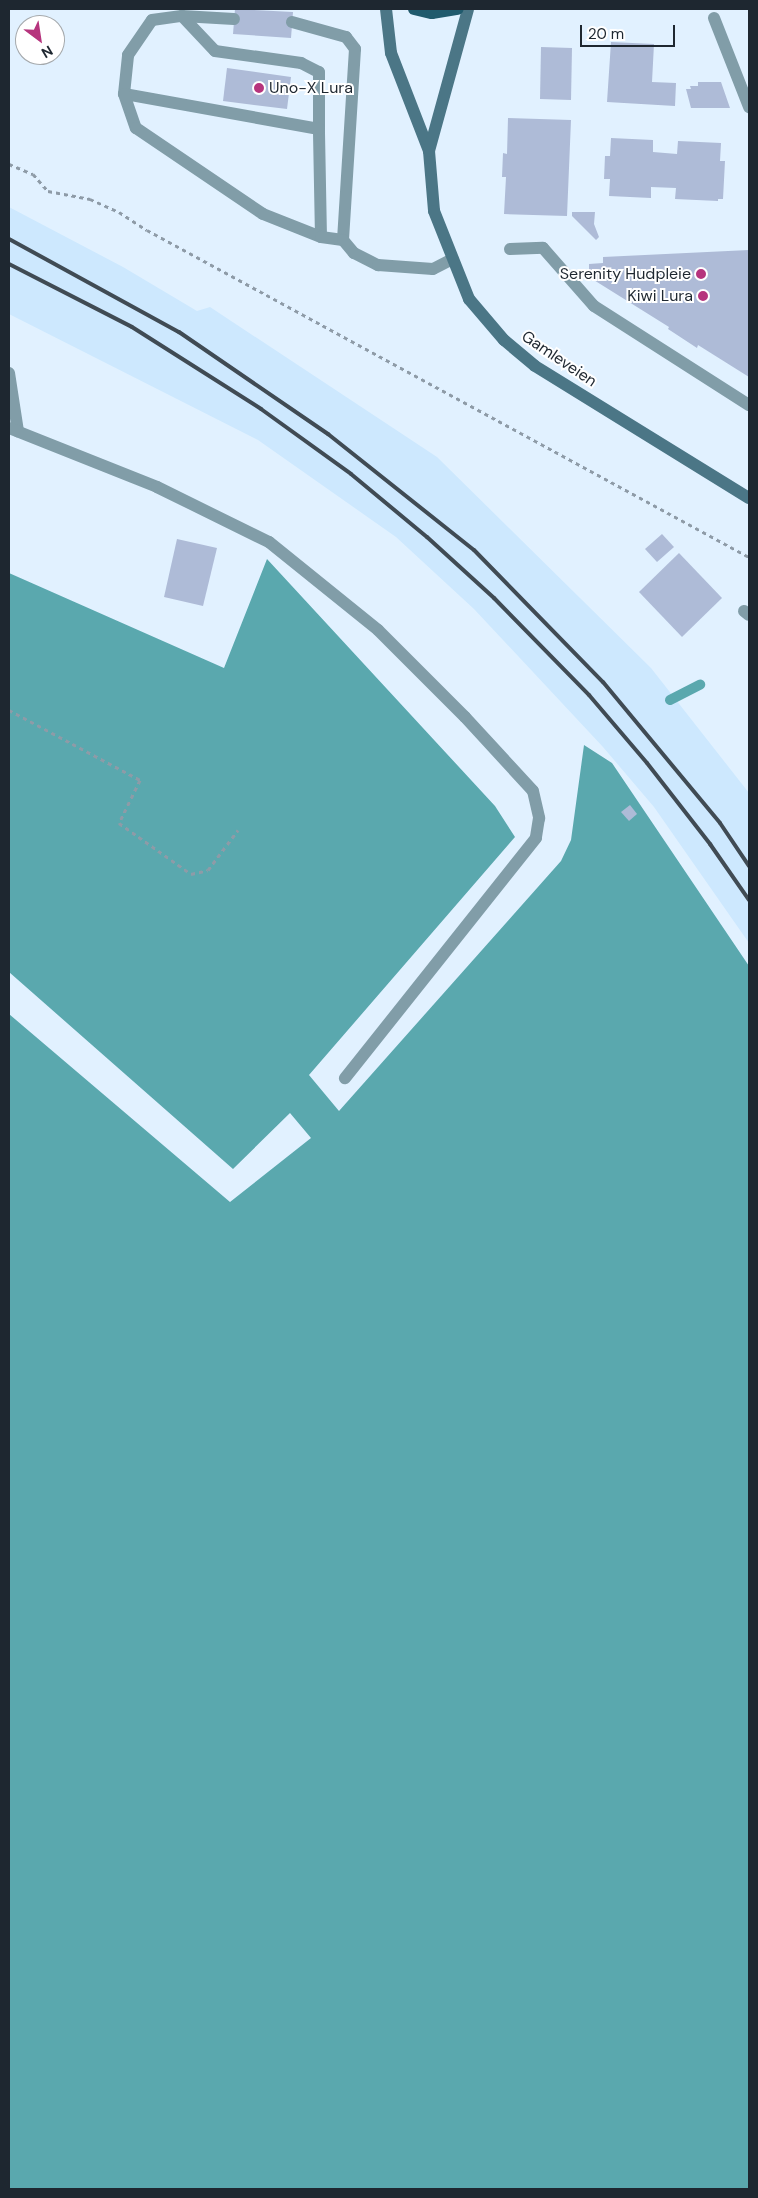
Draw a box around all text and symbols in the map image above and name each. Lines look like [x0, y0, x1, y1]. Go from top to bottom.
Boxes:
north arrow [15, 15, 65, 65]
scale bar [583, 15, 678, 47]
text: 20 m [588, 24, 624, 44]
text: N [38, 42, 56, 62]
place label: Uno-X Lura [269, 78, 353, 98]
marker: Uno-X Lura [253, 82, 265, 94]
place label: Serenity Hudpleie [560, 264, 691, 284]
marker: Serenity Hudpleie [695, 268, 707, 280]
place label: Kiwi Lura [627, 286, 693, 306]
marker: Kiwi Lura [697, 290, 709, 302]
street label: Gamleveien [518, 327, 600, 391]

